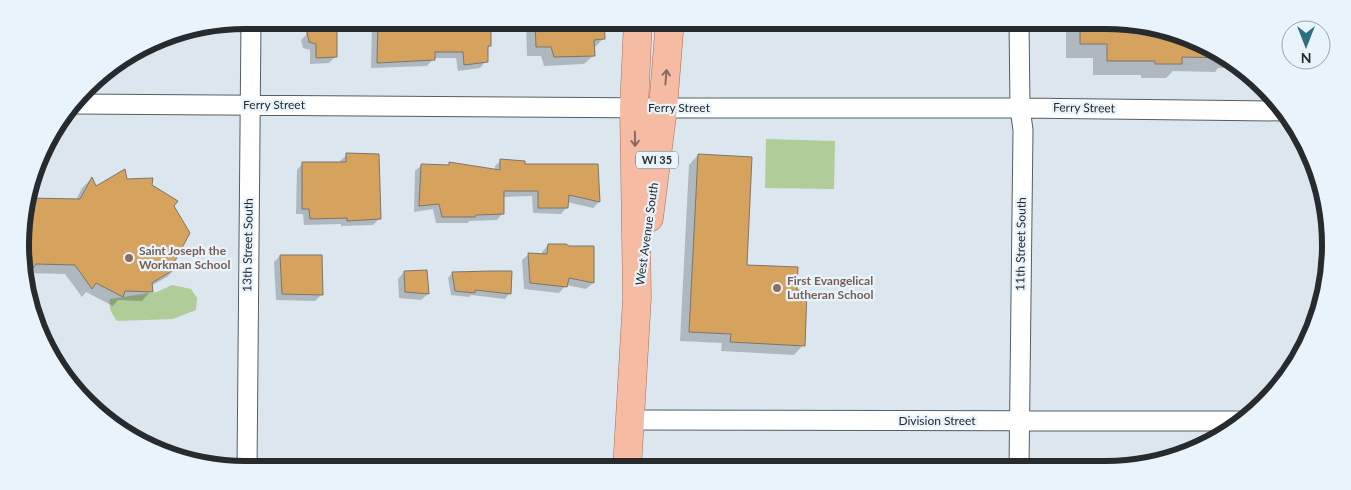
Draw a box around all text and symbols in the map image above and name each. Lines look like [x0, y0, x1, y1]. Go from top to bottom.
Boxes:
north arrow [1281, 20, 1331, 70]
text: N [1301, 50, 1311, 67]
one-way arrow [661, 69, 670, 85]
street label: Ferry Street [243, 97, 306, 112]
street label: Ferry Street [1053, 99, 1116, 116]
street label: Ferry Street [648, 100, 711, 115]
one-way arrow [630, 130, 640, 146]
road number: WI 35 [636, 152, 678, 168]
street label: West Avenue South [632, 181, 661, 286]
street label: 11th Street South [1012, 197, 1029, 291]
street label: 13th Street South [239, 198, 256, 292]
place label: Saint Joseph the Workman School [139, 243, 230, 272]
marker: Saint Joseph the Workman School [123, 252, 135, 264]
place label: First Evangelical Lutheran School [787, 273, 873, 302]
marker: First Evangelical Lutheran School [771, 282, 783, 294]
street label: Division Street [898, 413, 976, 428]

